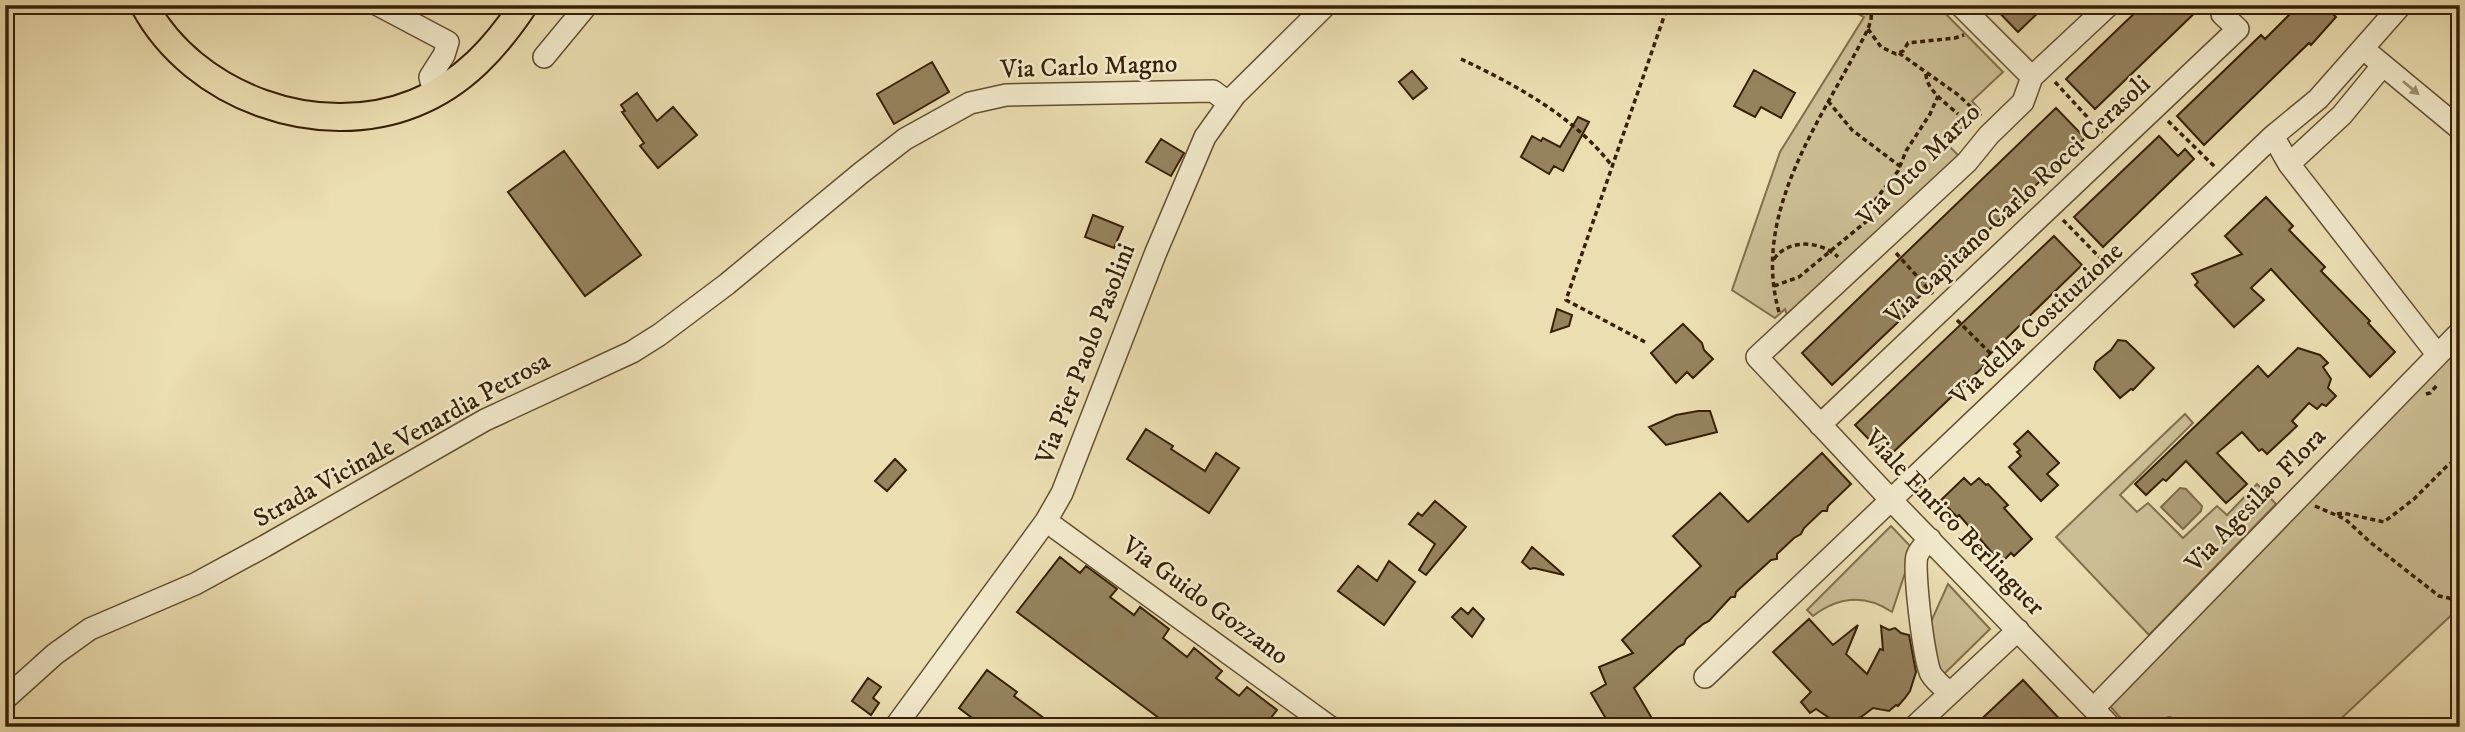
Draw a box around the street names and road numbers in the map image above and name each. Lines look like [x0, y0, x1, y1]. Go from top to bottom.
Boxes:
street label: Via Carlo Magno [999, 47, 1178, 87]
street label: Via Capitano Carlo Rocci Cerasoli [1877, 68, 2158, 333]
street label: Via Otto Marzo [1850, 96, 1988, 234]
street label: Via della Costituzione [1943, 235, 2130, 413]
street label: Via Pier Paolo Pasolini [1028, 239, 1143, 470]
street label: Strada Vicinale Venardia Petrosa [248, 345, 556, 535]
street label: Via Agesilao Flora [2178, 421, 2333, 580]
street label: Viale Enrico Berlinguer [1856, 422, 2052, 623]
street label: Via Guido Gozzano [1114, 529, 1295, 673]

